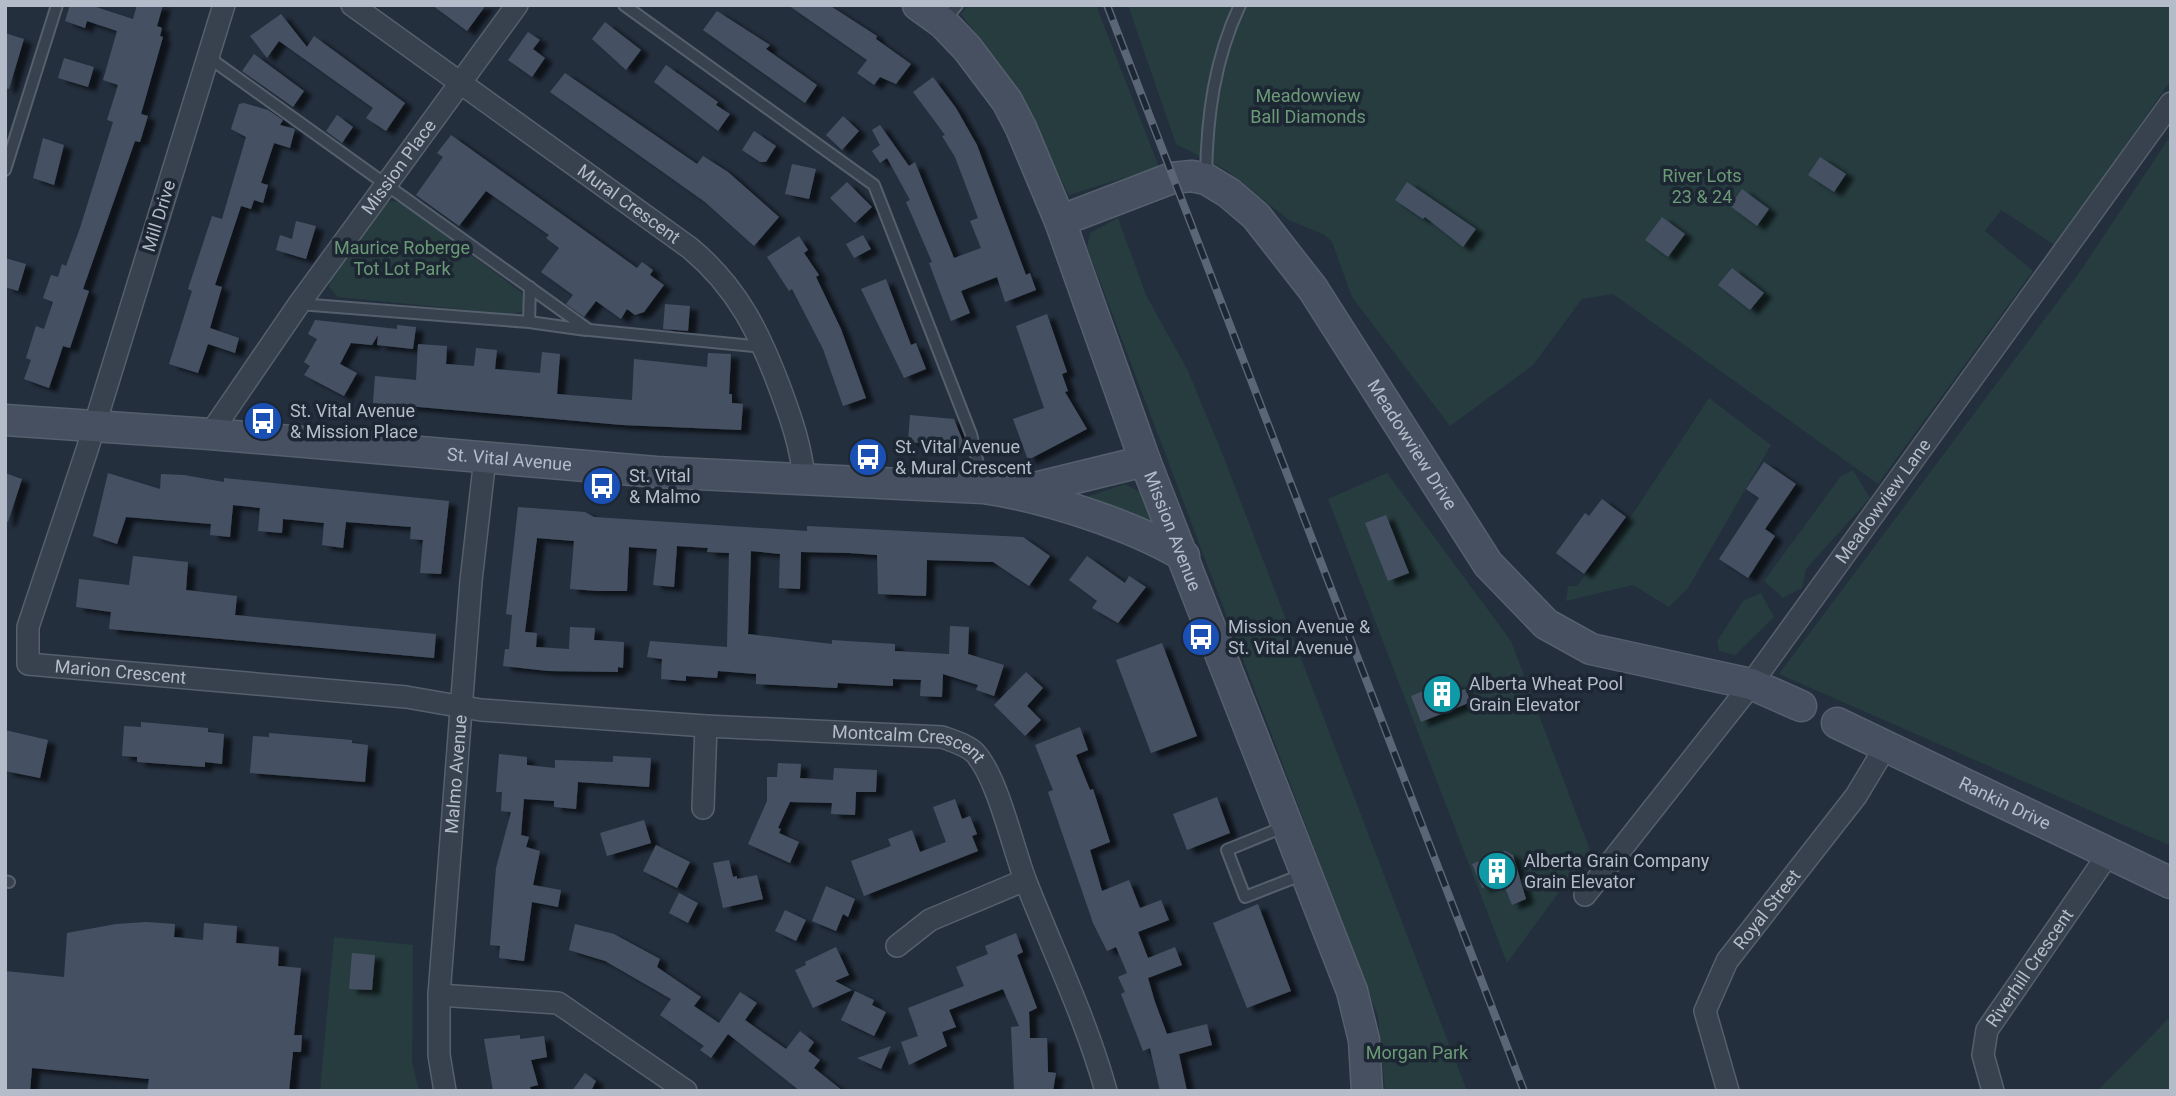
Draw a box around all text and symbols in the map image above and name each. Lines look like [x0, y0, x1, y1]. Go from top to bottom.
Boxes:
park label: Meadowview Ball Diamonds [1250, 85, 1366, 127]
street label: Mission Place [357, 115, 440, 218]
street label: Mural Crescent [574, 160, 685, 248]
park label: River Lots 23 & 24 [1662, 165, 1742, 207]
street label: Mill Drive [138, 178, 179, 254]
park label: Maurice Roberge Tot Lot Park [334, 237, 470, 279]
street label: Meadowview Drive [1363, 376, 1462, 513]
bus stop icon: St. Vital Avenue & Mission Place [242, 400, 284, 442]
place label: St. Vital Avenue & Mission Place [290, 400, 418, 442]
street label: Meadowview Lane [1831, 435, 1935, 567]
bus stop icon: St. Vital Avenue & Mural Crescent [847, 436, 889, 478]
place label: St. Vital Avenue & Mural Crescent [895, 436, 1032, 478]
street label: St. Vital Avenue [446, 443, 573, 475]
bus stop icon: St. Vital & Malmo [581, 465, 623, 507]
place label: St. Vital & Malmo [629, 465, 701, 507]
street label: Mission Avenue [1140, 468, 1206, 594]
bus stop icon: Mission Avenue & St. Vital Avenue [1180, 616, 1222, 658]
place label: Mission Avenue & St. Vital Avenue [1228, 616, 1371, 658]
street label: Marion Crescent [54, 655, 187, 688]
building icon: Alberta Wheat Pool Grain Elevator [1421, 673, 1463, 715]
place label: Alberta Wheat Pool Grain Elevator [1469, 673, 1623, 715]
street label: Malmo Avenue [441, 714, 471, 834]
street label: Montcalm Crescent [832, 721, 990, 767]
street label: Rankin Drive [1956, 772, 2054, 834]
building icon: Alberta Grain Company Grain Elevator [1476, 850, 1518, 892]
place label: Alberta Grain Company Grain Elevator [1524, 850, 1710, 892]
street label: Royal Street [1729, 865, 1805, 954]
street label: Riverhill Crescent [1981, 905, 2077, 1031]
park label: Morgan Park [1366, 1042, 1469, 1063]

